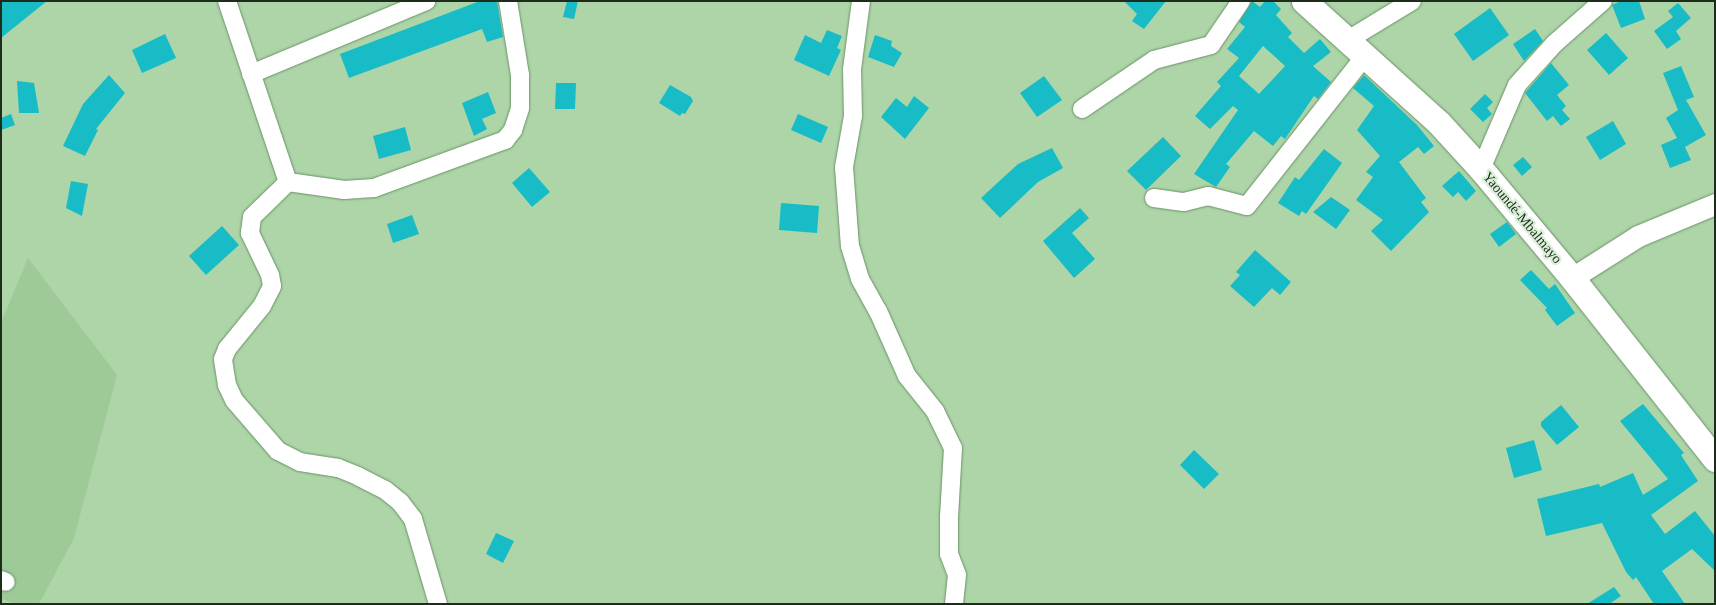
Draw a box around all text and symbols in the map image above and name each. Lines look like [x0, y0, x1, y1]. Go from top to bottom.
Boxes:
street label: Yaoundé-Mbalmayo [1479, 169, 1565, 267]

